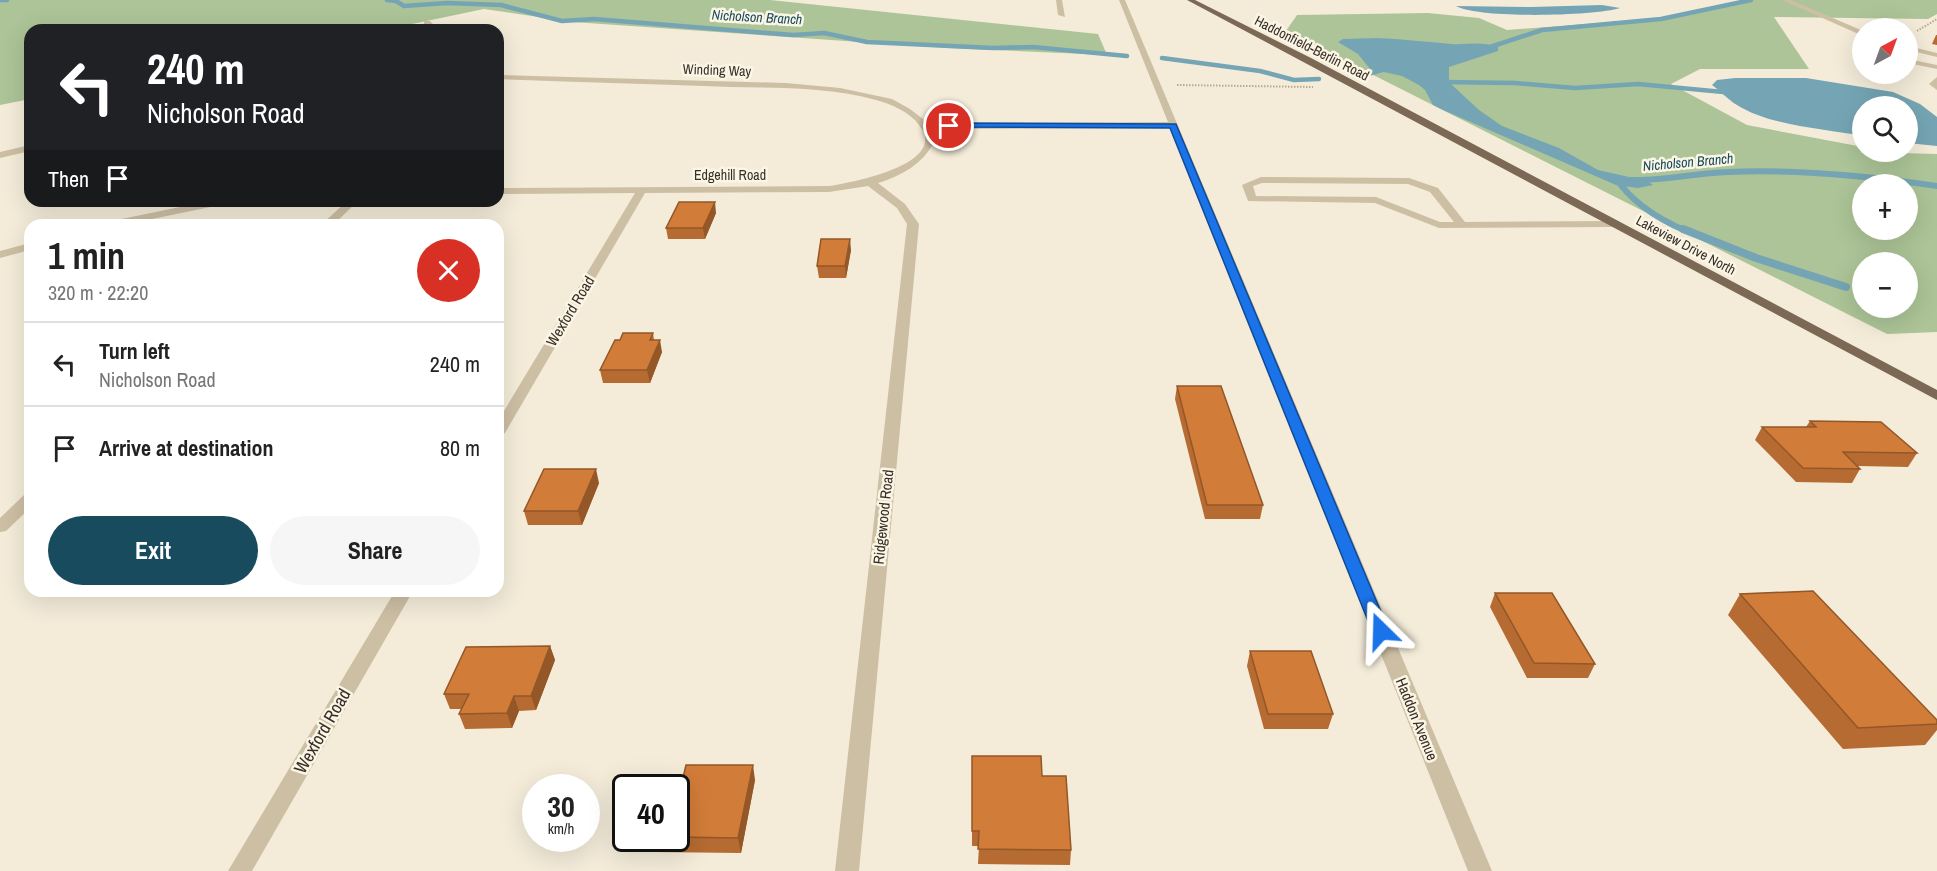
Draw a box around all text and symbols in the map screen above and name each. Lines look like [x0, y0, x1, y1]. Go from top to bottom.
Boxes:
water label: Nicholson Branch [711, 6, 803, 28]
street label: Haddonfield-Berlin Road [1252, 11, 1372, 85]
north arrow [1852, 18, 1918, 84]
map controls [1852, 18, 1918, 318]
text: 240 m [147, 41, 245, 97]
icon: left [48, 48, 126, 126]
street label: Winding Way [682, 60, 752, 80]
text: Nicholson Road [147, 95, 305, 131]
button: search [1852, 96, 1918, 162]
pin [923, 100, 974, 151]
icon: arrive [932, 109, 965, 142]
water label: Nicholson Branch [1642, 149, 1734, 175]
icon: arrive [101, 162, 134, 195]
text: Then [48, 164, 89, 194]
street label: Edgehill Road [694, 166, 766, 184]
button: + [1852, 174, 1918, 240]
street label: Lakeview Drive North [1633, 211, 1739, 279]
text: 1 min [48, 232, 125, 280]
button: close [417, 239, 480, 302]
button: − [1852, 252, 1918, 318]
street label: Wexford Road [541, 272, 599, 350]
text: 320 m · 22:20 [48, 279, 148, 306]
text: Turn left [99, 336, 170, 366]
icon: left [48, 348, 81, 381]
text: 240 m [430, 349, 480, 379]
text: Nicholson Road [99, 366, 216, 393]
icon: arrive [48, 432, 81, 465]
text: Arrive at destination [99, 433, 273, 463]
text: 80 m [440, 433, 480, 463]
street label: Ridgewood Road [868, 469, 898, 565]
button: Exit [48, 516, 258, 585]
button: Share [270, 516, 480, 585]
position arrow [1349, 599, 1413, 663]
street label: Haddon Avenue [1391, 675, 1443, 764]
street label: Wexford Road [288, 684, 356, 778]
speed limit sign: 40 [612, 774, 690, 852]
text: 30 [547, 786, 575, 826]
text: km/h [548, 818, 574, 839]

